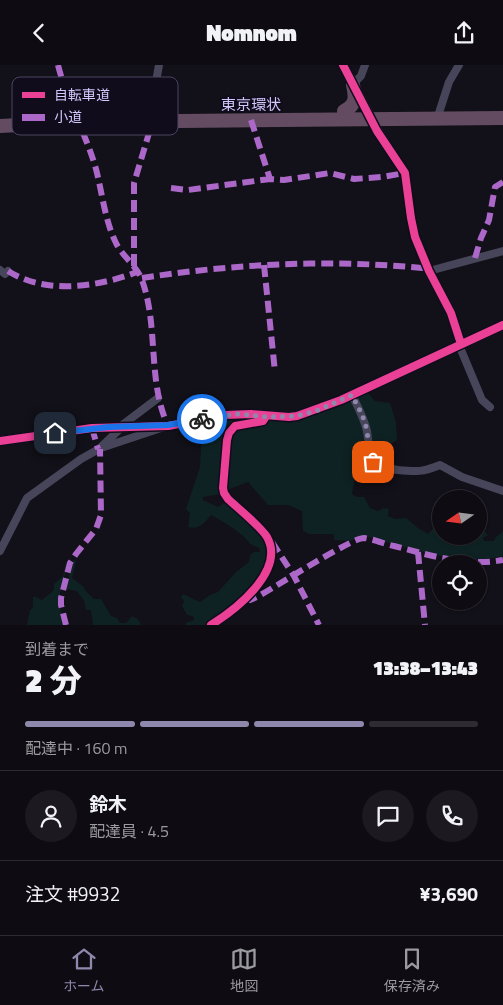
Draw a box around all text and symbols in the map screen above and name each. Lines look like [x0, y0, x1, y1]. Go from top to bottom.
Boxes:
text: Nomnom [206, 16, 297, 50]
icon: back [25, 19, 53, 47]
icon: share [450, 19, 478, 47]
legend [12, 77, 178, 135]
text: 自転車道 [54, 84, 110, 105]
street label: 東京環状 [221, 93, 281, 116]
text: 小道 [54, 106, 82, 127]
courier [177, 394, 227, 444]
icon: bike [188, 405, 216, 433]
pin [34, 412, 76, 454]
icon: home [41, 419, 69, 447]
pin [352, 441, 394, 483]
icon: bag [359, 448, 387, 476]
north arrow [432, 490, 488, 545]
map controls [432, 490, 487, 610]
button: locate [432, 555, 487, 610]
text: 到着まで [25, 637, 89, 661]
text: 13:38–13:43 [373, 653, 478, 682]
text: 2 分 [25, 656, 81, 704]
text: 配達中 · 160 m [25, 736, 127, 760]
text: 鈴木 [89, 789, 127, 818]
button: person [25, 790, 77, 842]
button: chat [362, 790, 414, 842]
button: phone [426, 790, 478, 842]
text: 配達員 · 4.5 [89, 819, 169, 843]
text: 注文 #9932 [25, 879, 120, 908]
text: ¥3,690 [420, 879, 478, 908]
tab: ホーム [63, 945, 104, 996]
tab: 地図 [230, 945, 258, 996]
tab: 保存済み [384, 945, 440, 996]

